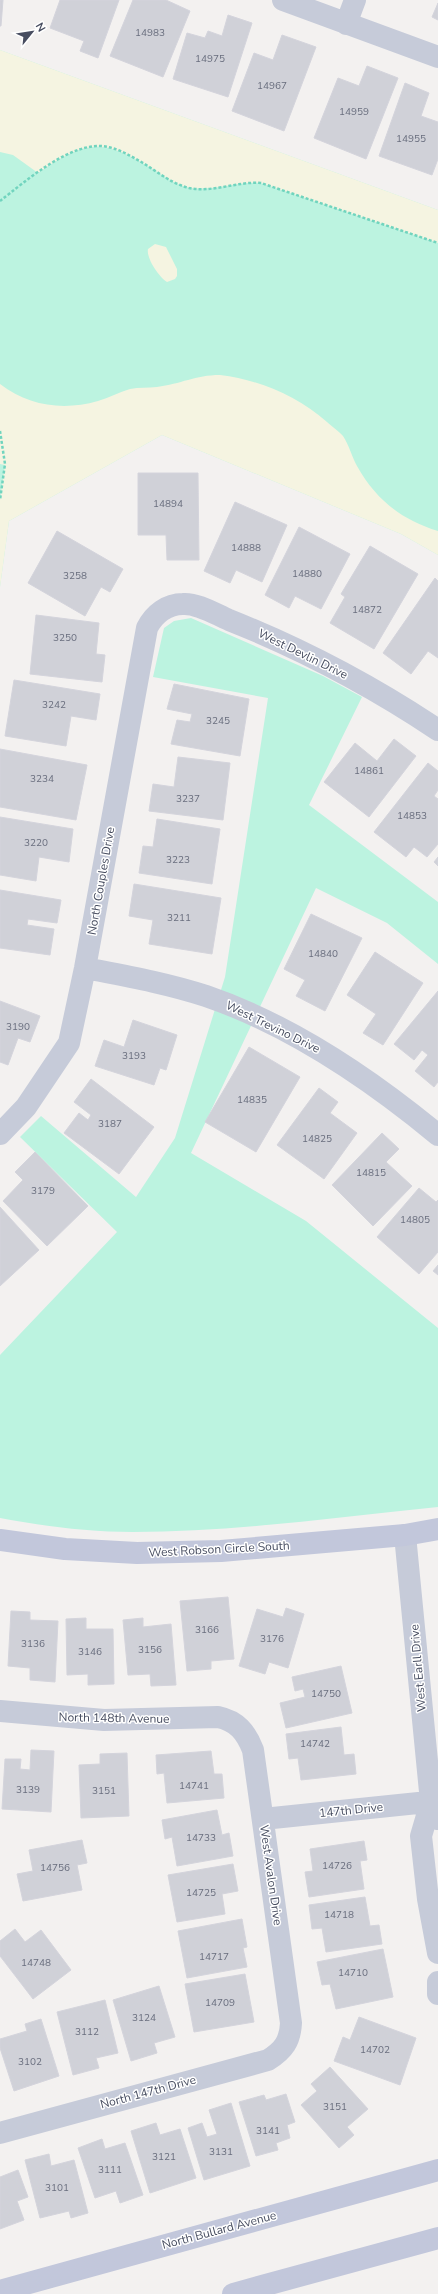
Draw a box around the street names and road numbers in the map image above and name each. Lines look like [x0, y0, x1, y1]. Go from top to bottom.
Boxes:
street label: West Devlin Drive [255, 625, 351, 683]
street label: North Couples Drive [84, 826, 118, 936]
street label: West Trevino Drive [223, 997, 323, 1057]
street label: West Robson Circle South [148, 1537, 290, 1561]
street label: West Earll Drive [406, 1623, 430, 1713]
street label: North 148th Avenue [58, 1709, 170, 1727]
street label: 147th Drive [318, 1799, 384, 1821]
street label: West Avalon Drive [256, 1824, 286, 1926]
street label: North 147th Drive [98, 2072, 198, 2112]
street label: North Bullard Avenue [160, 2207, 278, 2253]

